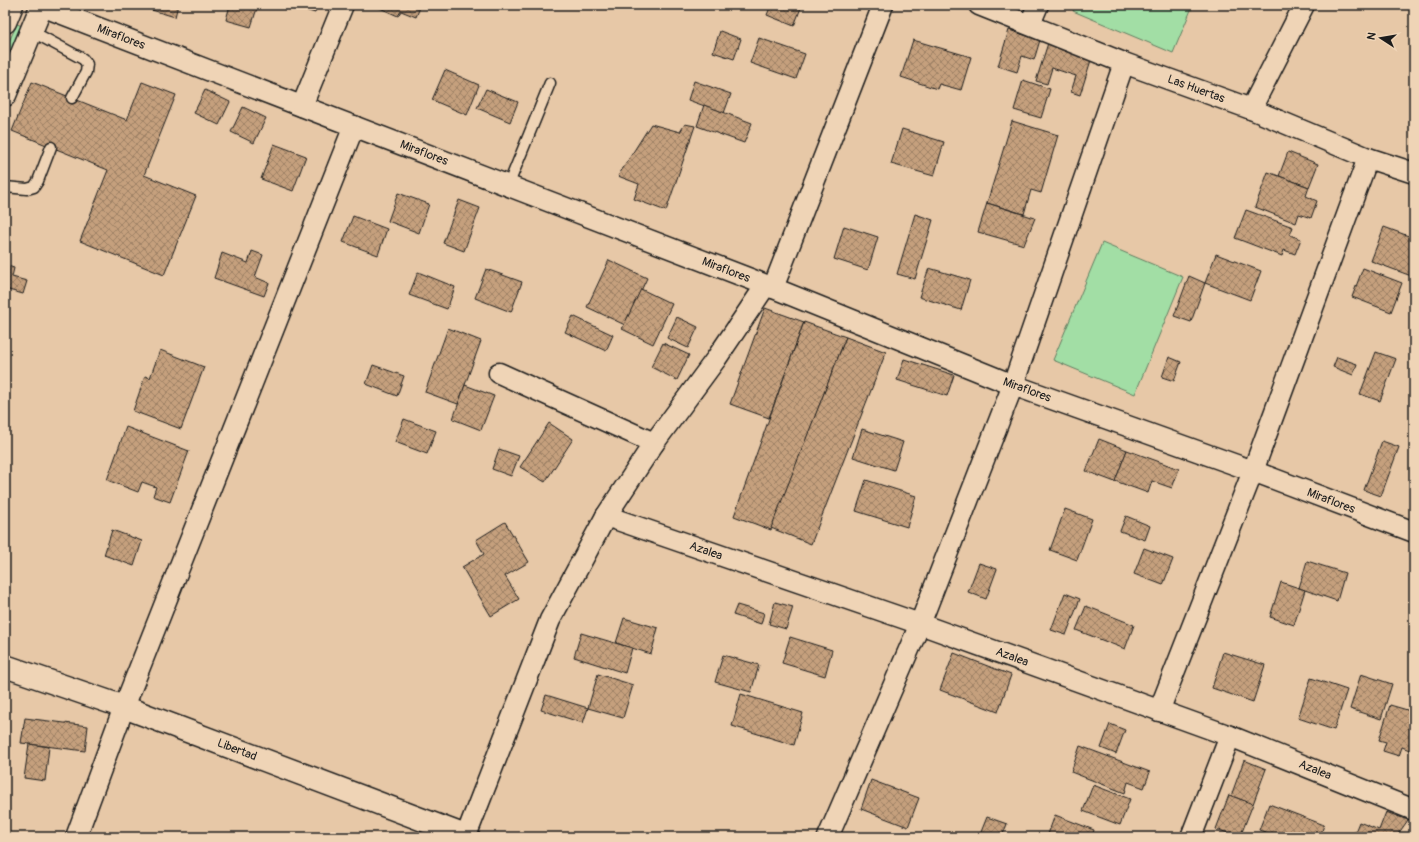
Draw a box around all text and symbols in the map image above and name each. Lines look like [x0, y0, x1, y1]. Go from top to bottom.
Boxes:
north arrow [1361, 18, 1401, 58]
street label: Miraflores [95, 21, 148, 53]
text: N [1365, 30, 1379, 41]
street label: Las Huertas [1165, 72, 1227, 107]
street label: Miraflores [398, 137, 451, 169]
street label: Miraflores [700, 254, 753, 286]
street label: Miraflores [1001, 374, 1054, 406]
street label: Miraflores [1305, 485, 1358, 517]
street label: Azalea [688, 538, 725, 564]
street label: Azalea [994, 644, 1031, 670]
street label: Libertad [215, 736, 259, 764]
street label: Azalea [1296, 757, 1334, 783]

